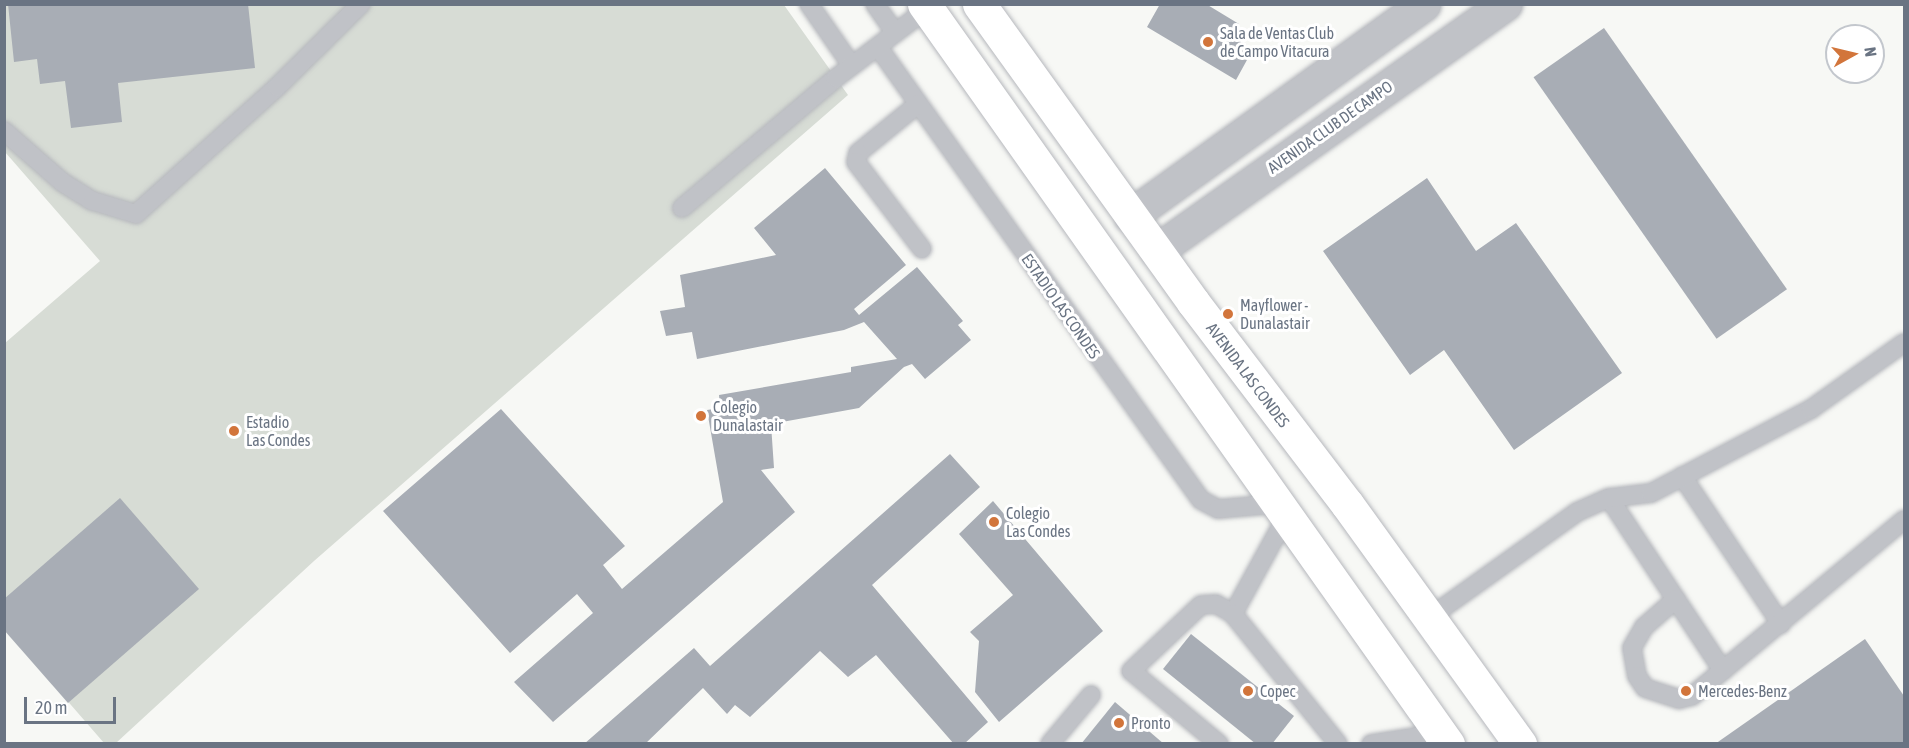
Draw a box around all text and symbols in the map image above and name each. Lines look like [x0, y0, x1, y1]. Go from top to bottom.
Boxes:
place label: Sala de Ventas Club de Campo Vitacura [1220, 23, 1334, 61]
north arrow [1825, 24, 1885, 84]
marker: Sala de Ventas Club de Campo Vitacura [1201, 35, 1215, 49]
text: N [1861, 46, 1880, 58]
street label: AVENIDA CLUB DE CAMPO [1264, 77, 1396, 177]
street label: ESTADIO LAS CONDES [1018, 250, 1104, 362]
place label: Mayflower - Dunalastair [1240, 295, 1310, 333]
marker: Mayflower - Dunalastair [1221, 307, 1235, 321]
street label: AVENIDA LAS CONDES [1202, 319, 1294, 431]
place label: Colegio Dunalastair [713, 397, 783, 435]
marker: Colegio Dunalastair [694, 409, 708, 423]
place label: Estadio Las Condes [246, 412, 310, 450]
marker: Estadio Las Condes [227, 424, 241, 438]
place label: Colegio Las Condes [1006, 503, 1070, 541]
marker: Colegio Las Condes [987, 515, 1001, 529]
place label: Copec [1260, 681, 1295, 701]
place label: Mercedes-Benz [1698, 681, 1787, 701]
marker: Copec [1241, 684, 1255, 698]
marker: Mercedes-Benz [1679, 684, 1693, 698]
scale bar [27, 685, 118, 723]
text: 20 m [35, 697, 67, 718]
place label: Pronto [1131, 713, 1171, 733]
marker: Pronto [1112, 716, 1126, 730]

